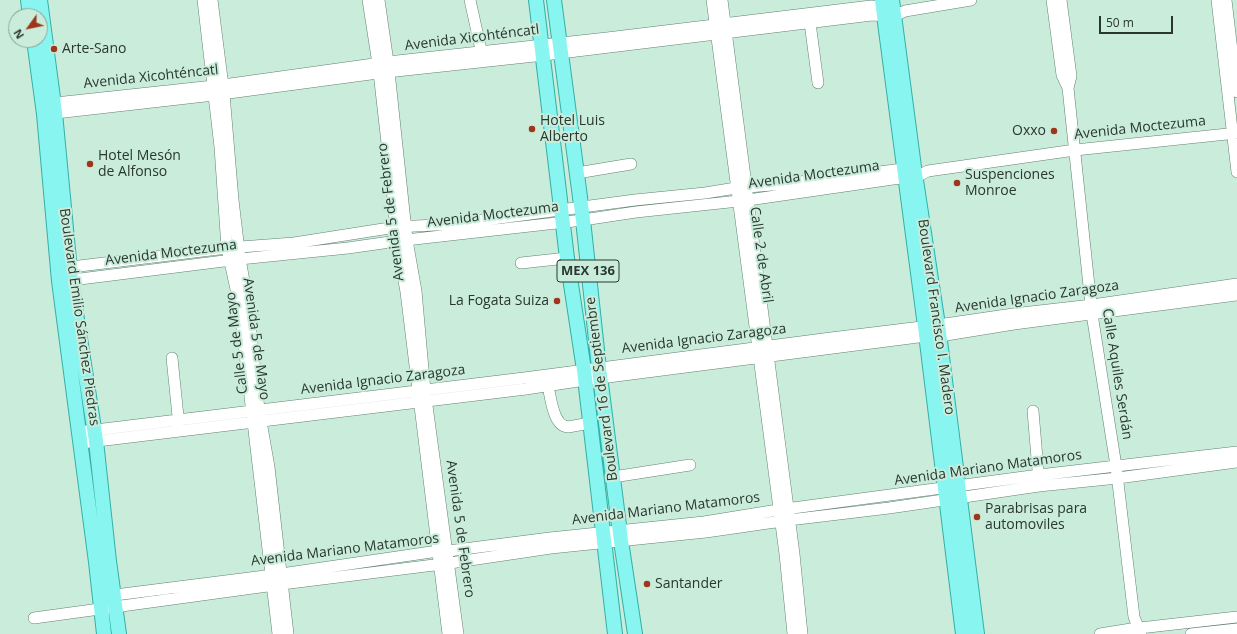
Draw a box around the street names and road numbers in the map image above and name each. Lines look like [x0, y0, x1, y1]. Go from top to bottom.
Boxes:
street label: Avenida Xicohténcatl [404, 21, 540, 55]
street label: Avenida Xicohténcatl [83, 62, 219, 92]
street label: Avenida Moctezuma [1073, 113, 1207, 143]
street label: Avenida 5 de Febrero [374, 142, 408, 282]
street label: Avenida Moctezuma [747, 157, 881, 193]
street label: Avenida Moctezuma [426, 199, 560, 231]
street label: Calle 2 de Abril [746, 206, 776, 304]
street label: Boulevard Emilio Sánchez Piedras [55, 207, 103, 427]
street label: Boulevard Francisco I. Madero [914, 218, 958, 416]
street label: Avenida Moctezuma [104, 237, 238, 269]
road number: MEX 136 [557, 260, 619, 282]
street label: Avenida 5 de Mayo [239, 277, 273, 401]
street label: Avenida Ignacio Zaragoza [954, 277, 1120, 317]
street label: Calle 5 de Mayo [222, 291, 252, 395]
street label: Boulevard 16 de Septiembre [582, 296, 622, 482]
street label: Calle Aquiles Serdán [1098, 307, 1136, 441]
street label: Avenida Ignacio Zaragoza [621, 321, 787, 357]
street label: Avenida Ignacio Zaragoza [300, 362, 466, 398]
street label: Avenida Mariano Matamoros [893, 447, 1083, 489]
street label: Avenida 5 de Febrero [442, 459, 478, 599]
street label: Avenida Mariano Matamoros [571, 489, 761, 529]
street label: Avenida Mariano Matamoros [250, 530, 440, 570]

